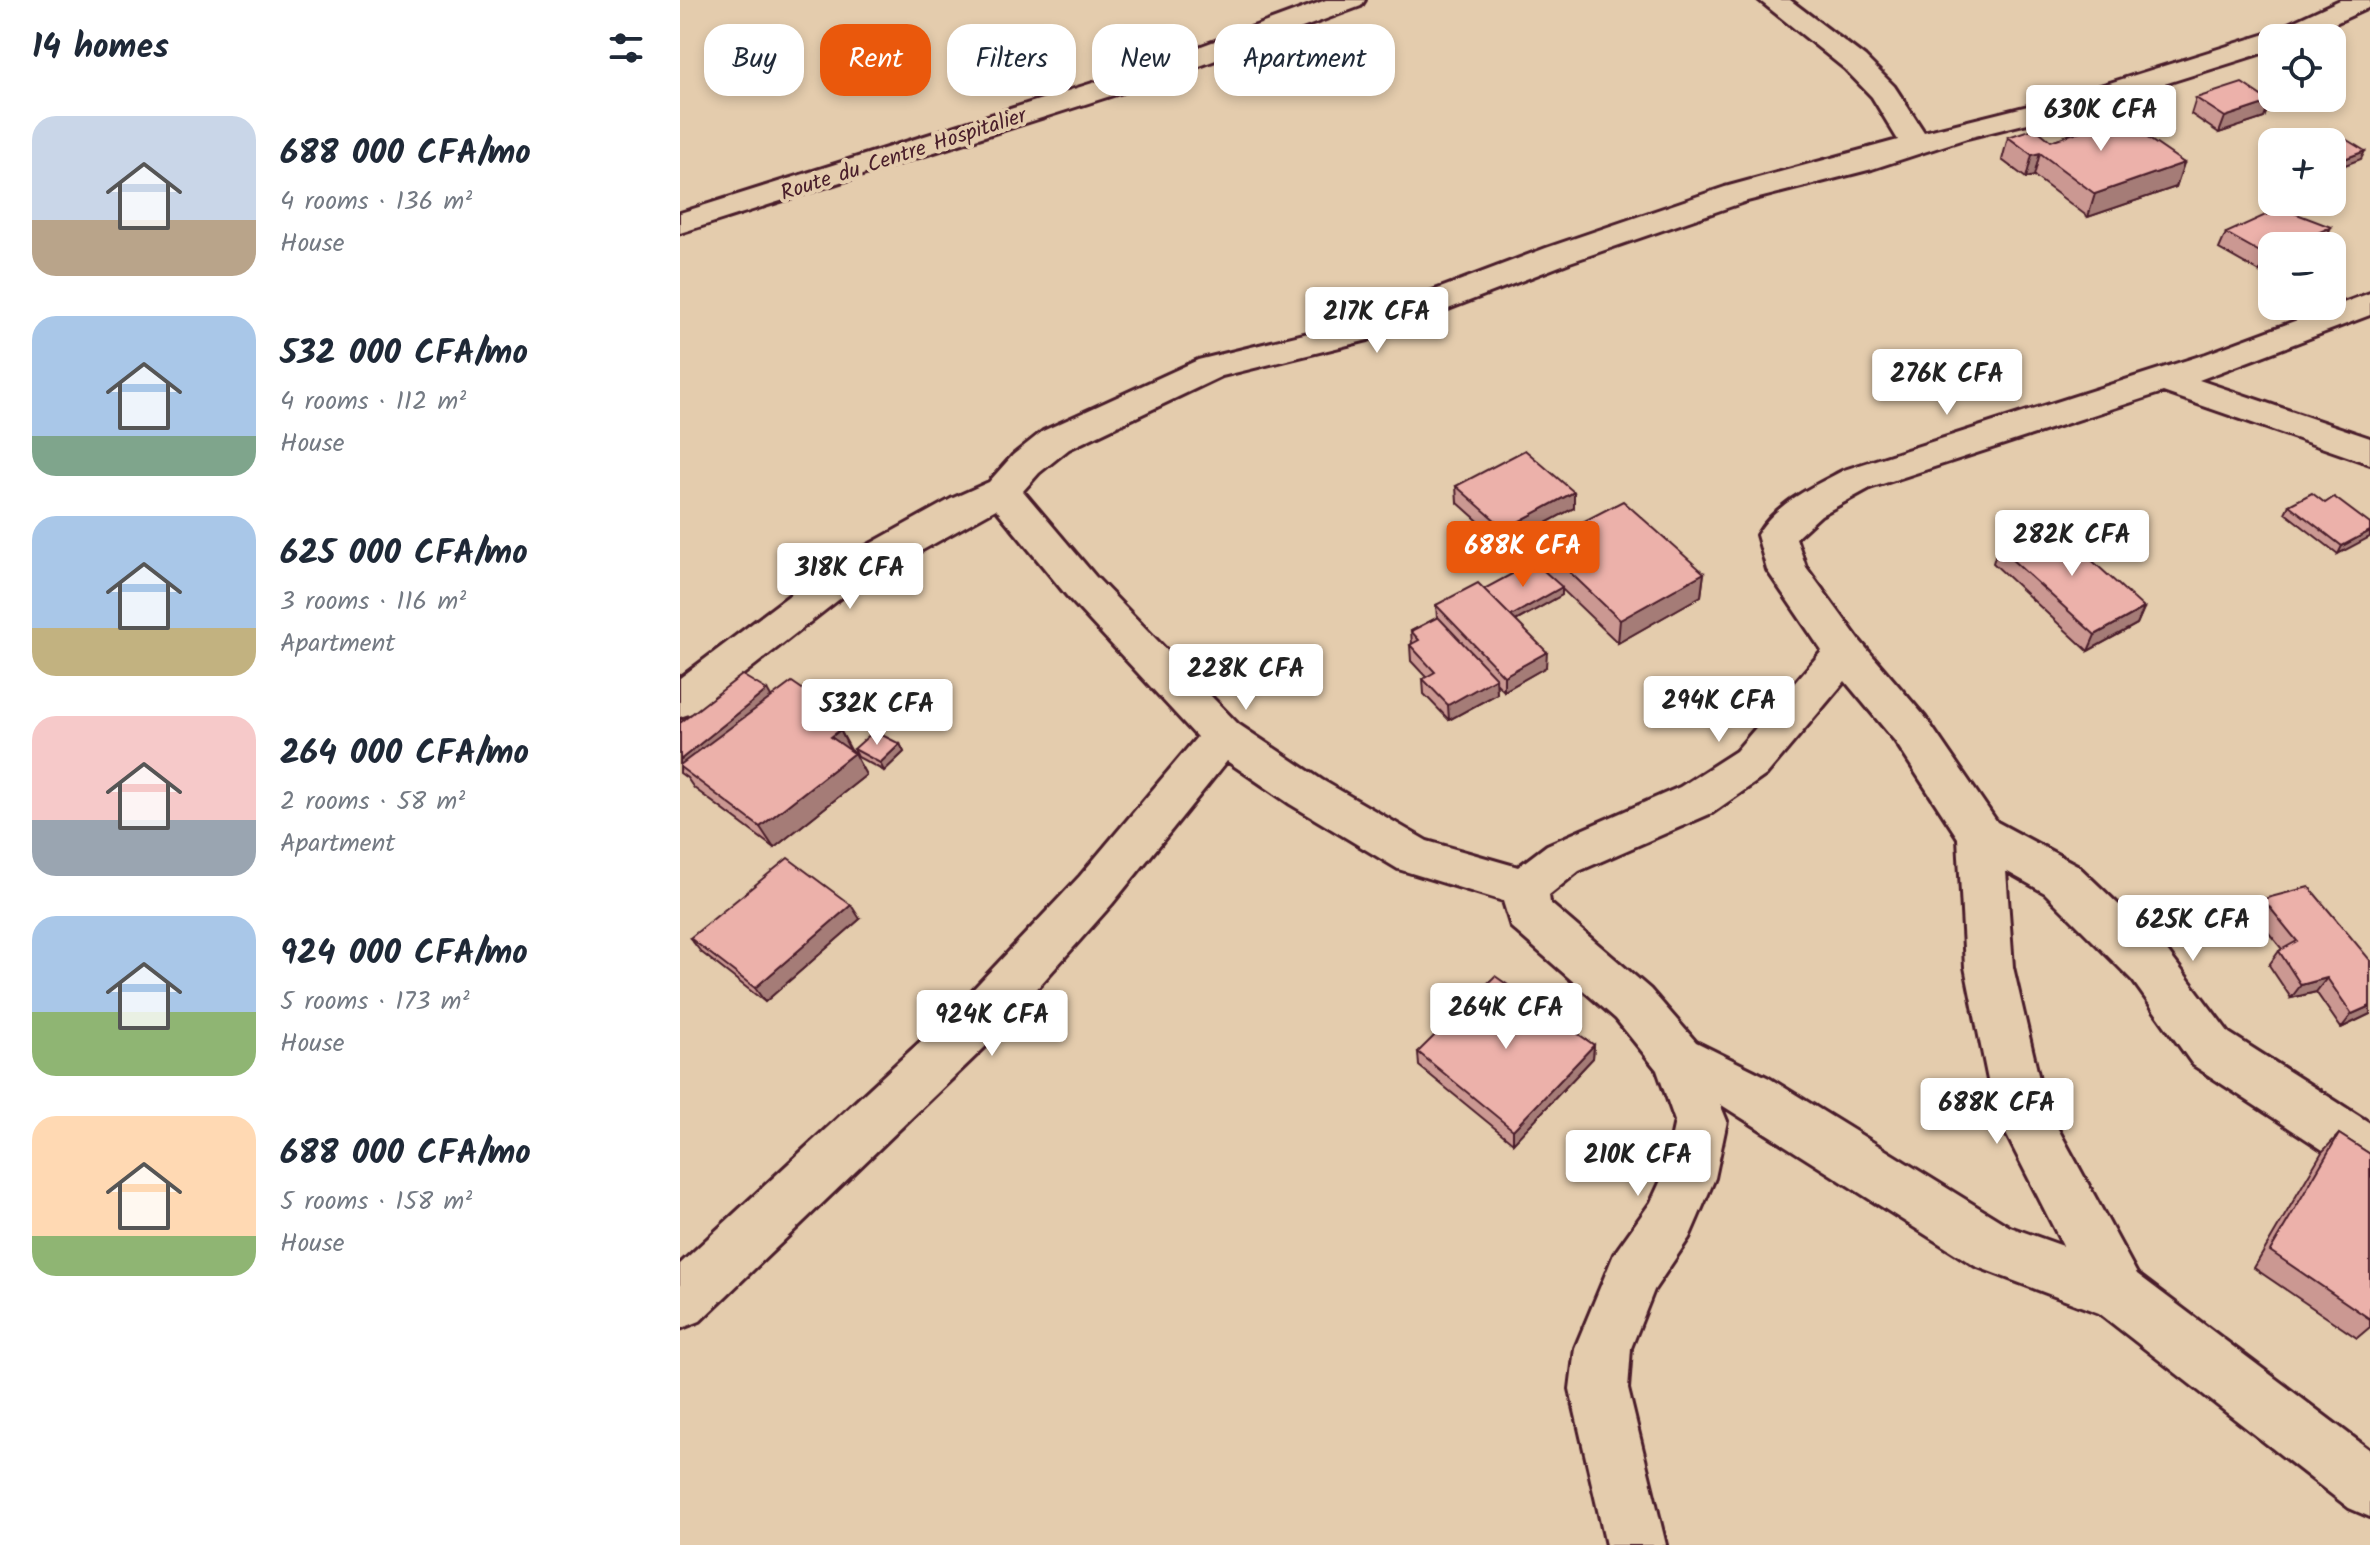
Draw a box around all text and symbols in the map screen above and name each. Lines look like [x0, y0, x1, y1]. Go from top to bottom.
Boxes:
text: 14 homes [32, 21, 169, 75]
chip: Buy [704, 24, 804, 96]
chip: Rent [820, 24, 931, 96]
chip: Filters [947, 24, 1076, 96]
chip: New [1092, 24, 1198, 96]
chip: Apartment [1214, 24, 1395, 96]
map controls [2258, 24, 2346, 320]
button: locate [2258, 24, 2346, 112]
icon: filters [604, 26, 648, 70]
pin: 630K CFA [2018, 85, 2184, 153]
text: 630K CFA [2044, 90, 2158, 132]
street label: Route du Centre Hospitalier [776, 99, 1033, 212]
text: 688 000 CFA/mo [280, 127, 531, 181]
button: + [2258, 128, 2346, 216]
icon: home [96, 148, 192, 244]
text: 4 rooms · 136 m² [280, 181, 472, 223]
text: House [280, 223, 344, 265]
button: − [2258, 232, 2346, 320]
pin: 217K CFA [1294, 287, 1460, 355]
text: 217K CFA [1323, 292, 1431, 334]
text: 532 000 CFA/mo [280, 327, 528, 381]
icon: home [96, 348, 192, 444]
pin: 276K CFA [1864, 349, 2030, 417]
text: 276K CFA [1890, 354, 2004, 396]
text: 4 rooms · 112 m² [280, 381, 466, 423]
text: House [280, 423, 344, 465]
pin: 282K CFA [1989, 510, 2155, 578]
text: 282K CFA [2013, 515, 2131, 557]
pin: 688K CFA [1440, 521, 1606, 589]
text: 688K CFA [1465, 526, 1581, 568]
text: 625 000 CFA/mo [280, 527, 528, 581]
pin: 318K CFA [767, 543, 933, 611]
icon: home [96, 548, 192, 644]
text: 318K CFA [795, 548, 905, 590]
text: 3 rooms · 116 m² [280, 581, 466, 623]
text: Apartment [280, 623, 395, 665]
pin: 228K CFA [1163, 644, 1329, 712]
text: 228K CFA [1187, 649, 1305, 691]
pin: 294K CFA [1636, 676, 1802, 744]
pin: 532K CFA [794, 679, 960, 747]
text: 294K CFA [1662, 681, 1776, 723]
text: 532K CFA [820, 684, 934, 726]
text: 264 000 CFA/mo [280, 727, 529, 781]
icon: home [96, 748, 192, 844]
text: 2 rooms · 58 m² [280, 781, 465, 823]
text: Apartment [280, 823, 395, 865]
pin: 625K CFA [2110, 895, 2276, 963]
text: 625K CFA [2136, 900, 2250, 942]
text: 924 000 CFA/mo [280, 927, 528, 981]
icon: home [96, 948, 192, 1044]
text: 5 rooms · 173 m² [280, 981, 469, 1023]
pin: 264K CFA [1423, 983, 1589, 1051]
text: 264K CFA [1448, 988, 1564, 1030]
pin: 924K CFA [909, 990, 1075, 1058]
text: 924K CFA [935, 995, 1049, 1037]
text: House [280, 1023, 344, 1065]
pin: 688K CFA [1914, 1078, 2080, 1146]
text: 688K CFA [1939, 1083, 2055, 1125]
text: 688 000 CFA/mo [280, 1127, 531, 1181]
pin: 210K CFA [1555, 1130, 1721, 1198]
text: 210K CFA [1584, 1135, 1692, 1177]
icon: home [96, 1148, 192, 1244]
text: 5 rooms · 158 m² [280, 1181, 472, 1223]
text: House [280, 1223, 344, 1265]

